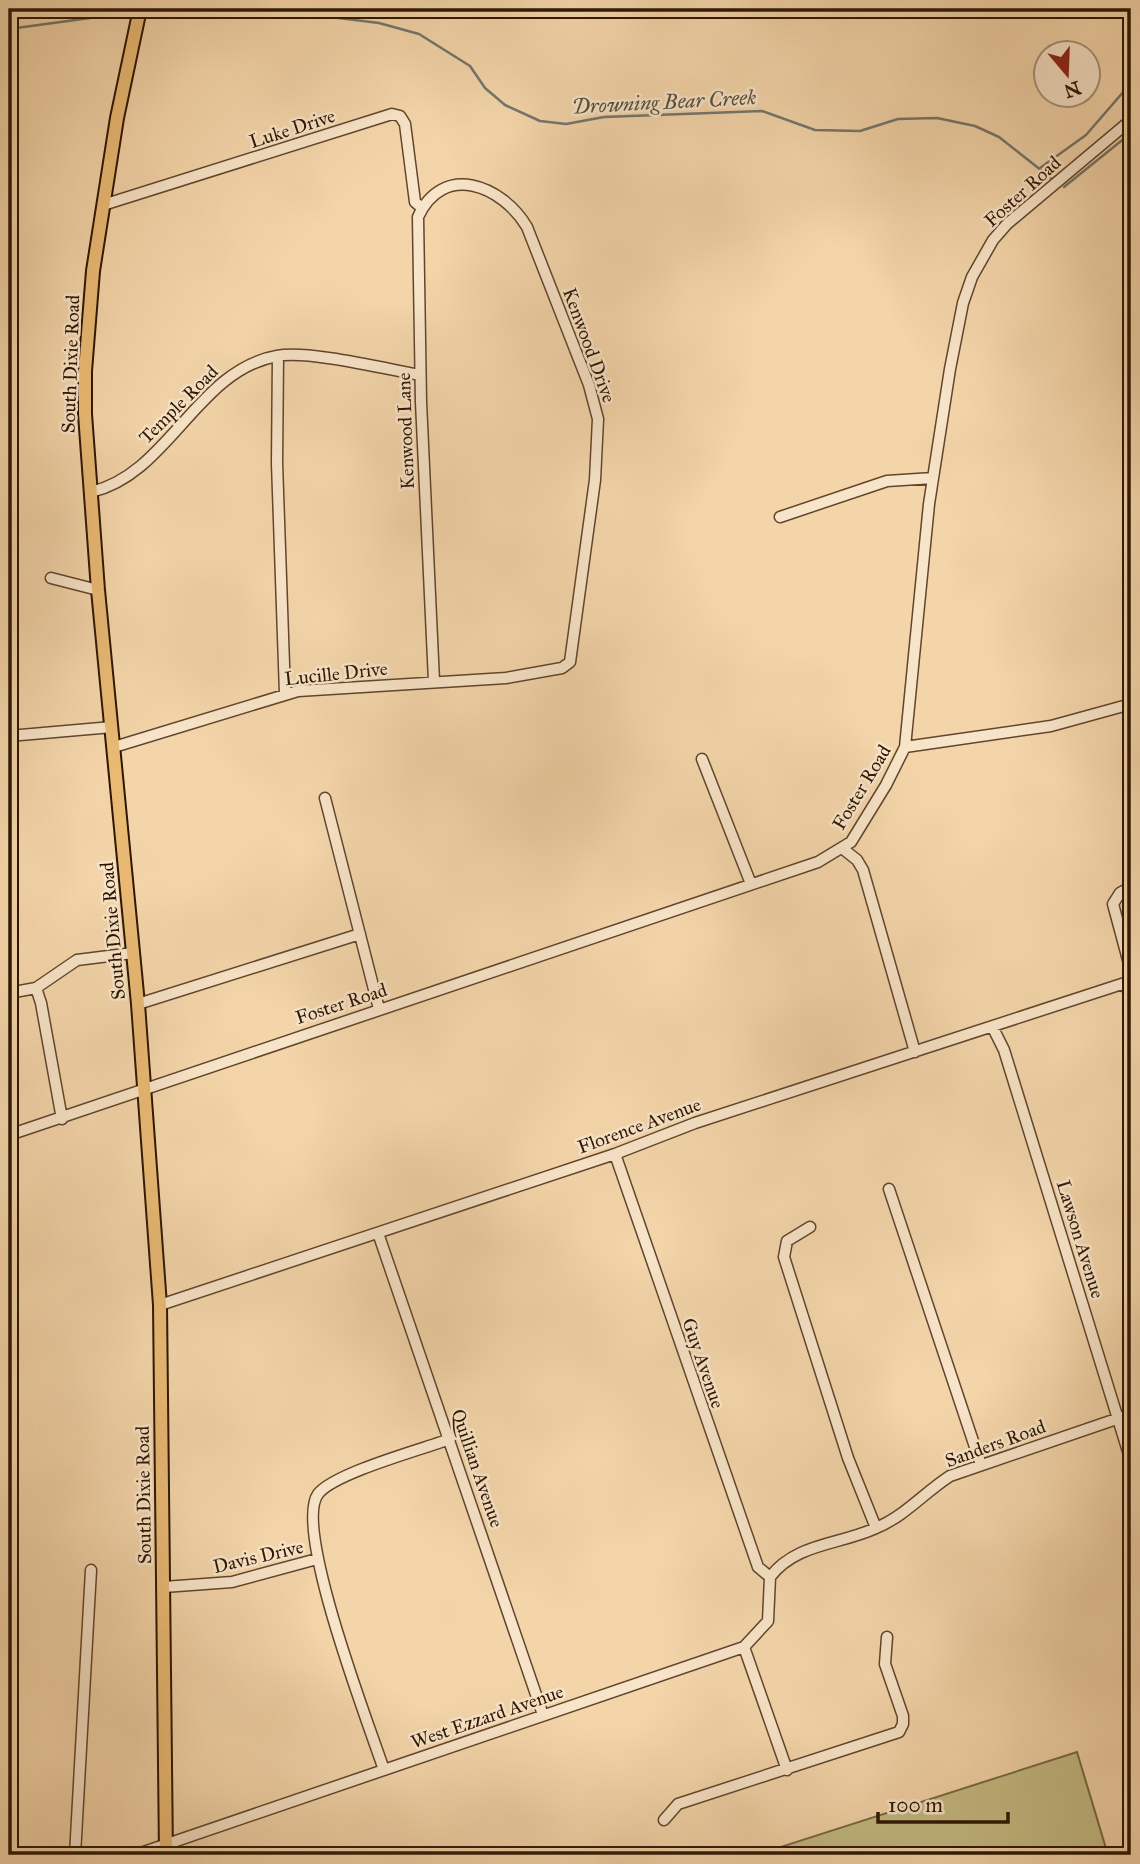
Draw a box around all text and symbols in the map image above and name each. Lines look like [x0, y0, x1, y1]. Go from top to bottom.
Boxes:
north arrow [1032, 38, 1102, 108]
text: N [1061, 76, 1084, 103]
water label: Drowning Bear Creek [571, 84, 757, 120]
street label: Luke Drive [246, 104, 338, 153]
street label: Foster Road [979, 151, 1066, 232]
street label: Kenwood Drive [558, 285, 621, 406]
street label: South Dixie Road [57, 294, 84, 434]
street label: Temple Road [134, 360, 223, 449]
street label: Kenwood Lane [392, 372, 419, 490]
street label: Lucille Drive [283, 657, 389, 690]
street label: Foster Road [827, 740, 896, 834]
street label: South Dixie Road [95, 861, 130, 1001]
street label: Foster Road [292, 978, 390, 1029]
street label: Florence Avenue [574, 1093, 704, 1158]
street label: Lawson Avenue [1052, 1177, 1109, 1301]
street label: Guy Avenue [677, 1315, 730, 1411]
street label: Quillian Avenue [447, 1406, 509, 1530]
street label: Sanders Road [942, 1414, 1049, 1472]
street label: South Dixie Road [131, 1425, 156, 1564]
street label: Davis Drive [211, 1535, 306, 1578]
street label: West Ezzard Avenue [408, 1680, 567, 1753]
scale bar [878, 1780, 1007, 1824]
text: 100 m [888, 1792, 943, 1818]

